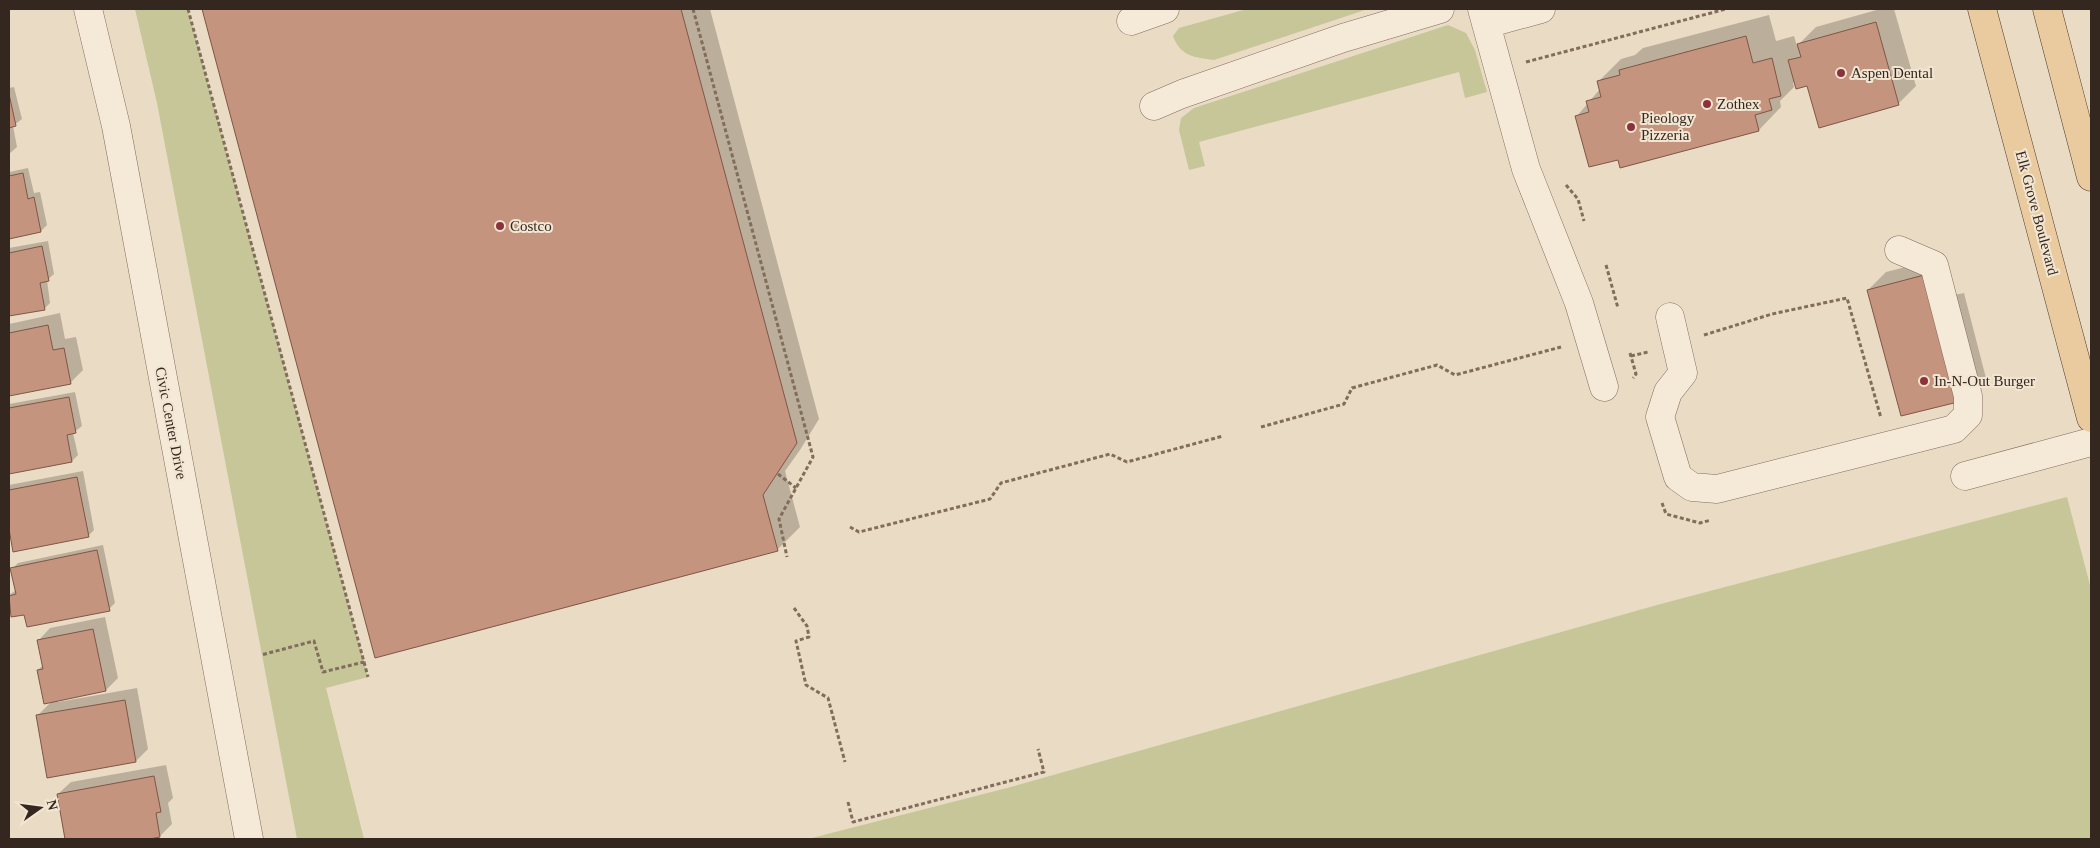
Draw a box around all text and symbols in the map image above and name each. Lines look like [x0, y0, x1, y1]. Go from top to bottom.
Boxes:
place label: Aspen Dental [1851, 65, 1933, 81]
marker: Aspen Dental [1835, 67, 1847, 79]
place label: Zothex [1717, 96, 1760, 112]
marker: Zothex [1701, 98, 1713, 110]
place label: Pieology Pizzeria [1641, 110, 1695, 143]
marker: Pieology Pizzeria [1625, 121, 1637, 133]
street label: Elk Grove Boulevard [2013, 149, 2061, 278]
place label: Costco [510, 218, 552, 234]
marker: Costco [494, 220, 506, 232]
street label: Civic Center Drive [152, 365, 190, 481]
place label: In-N-Out Burger [1934, 373, 2035, 389]
marker: In-N-Out Burger [1918, 375, 1930, 387]
north arrow [15, 783, 65, 833]
text: N [44, 798, 61, 812]

